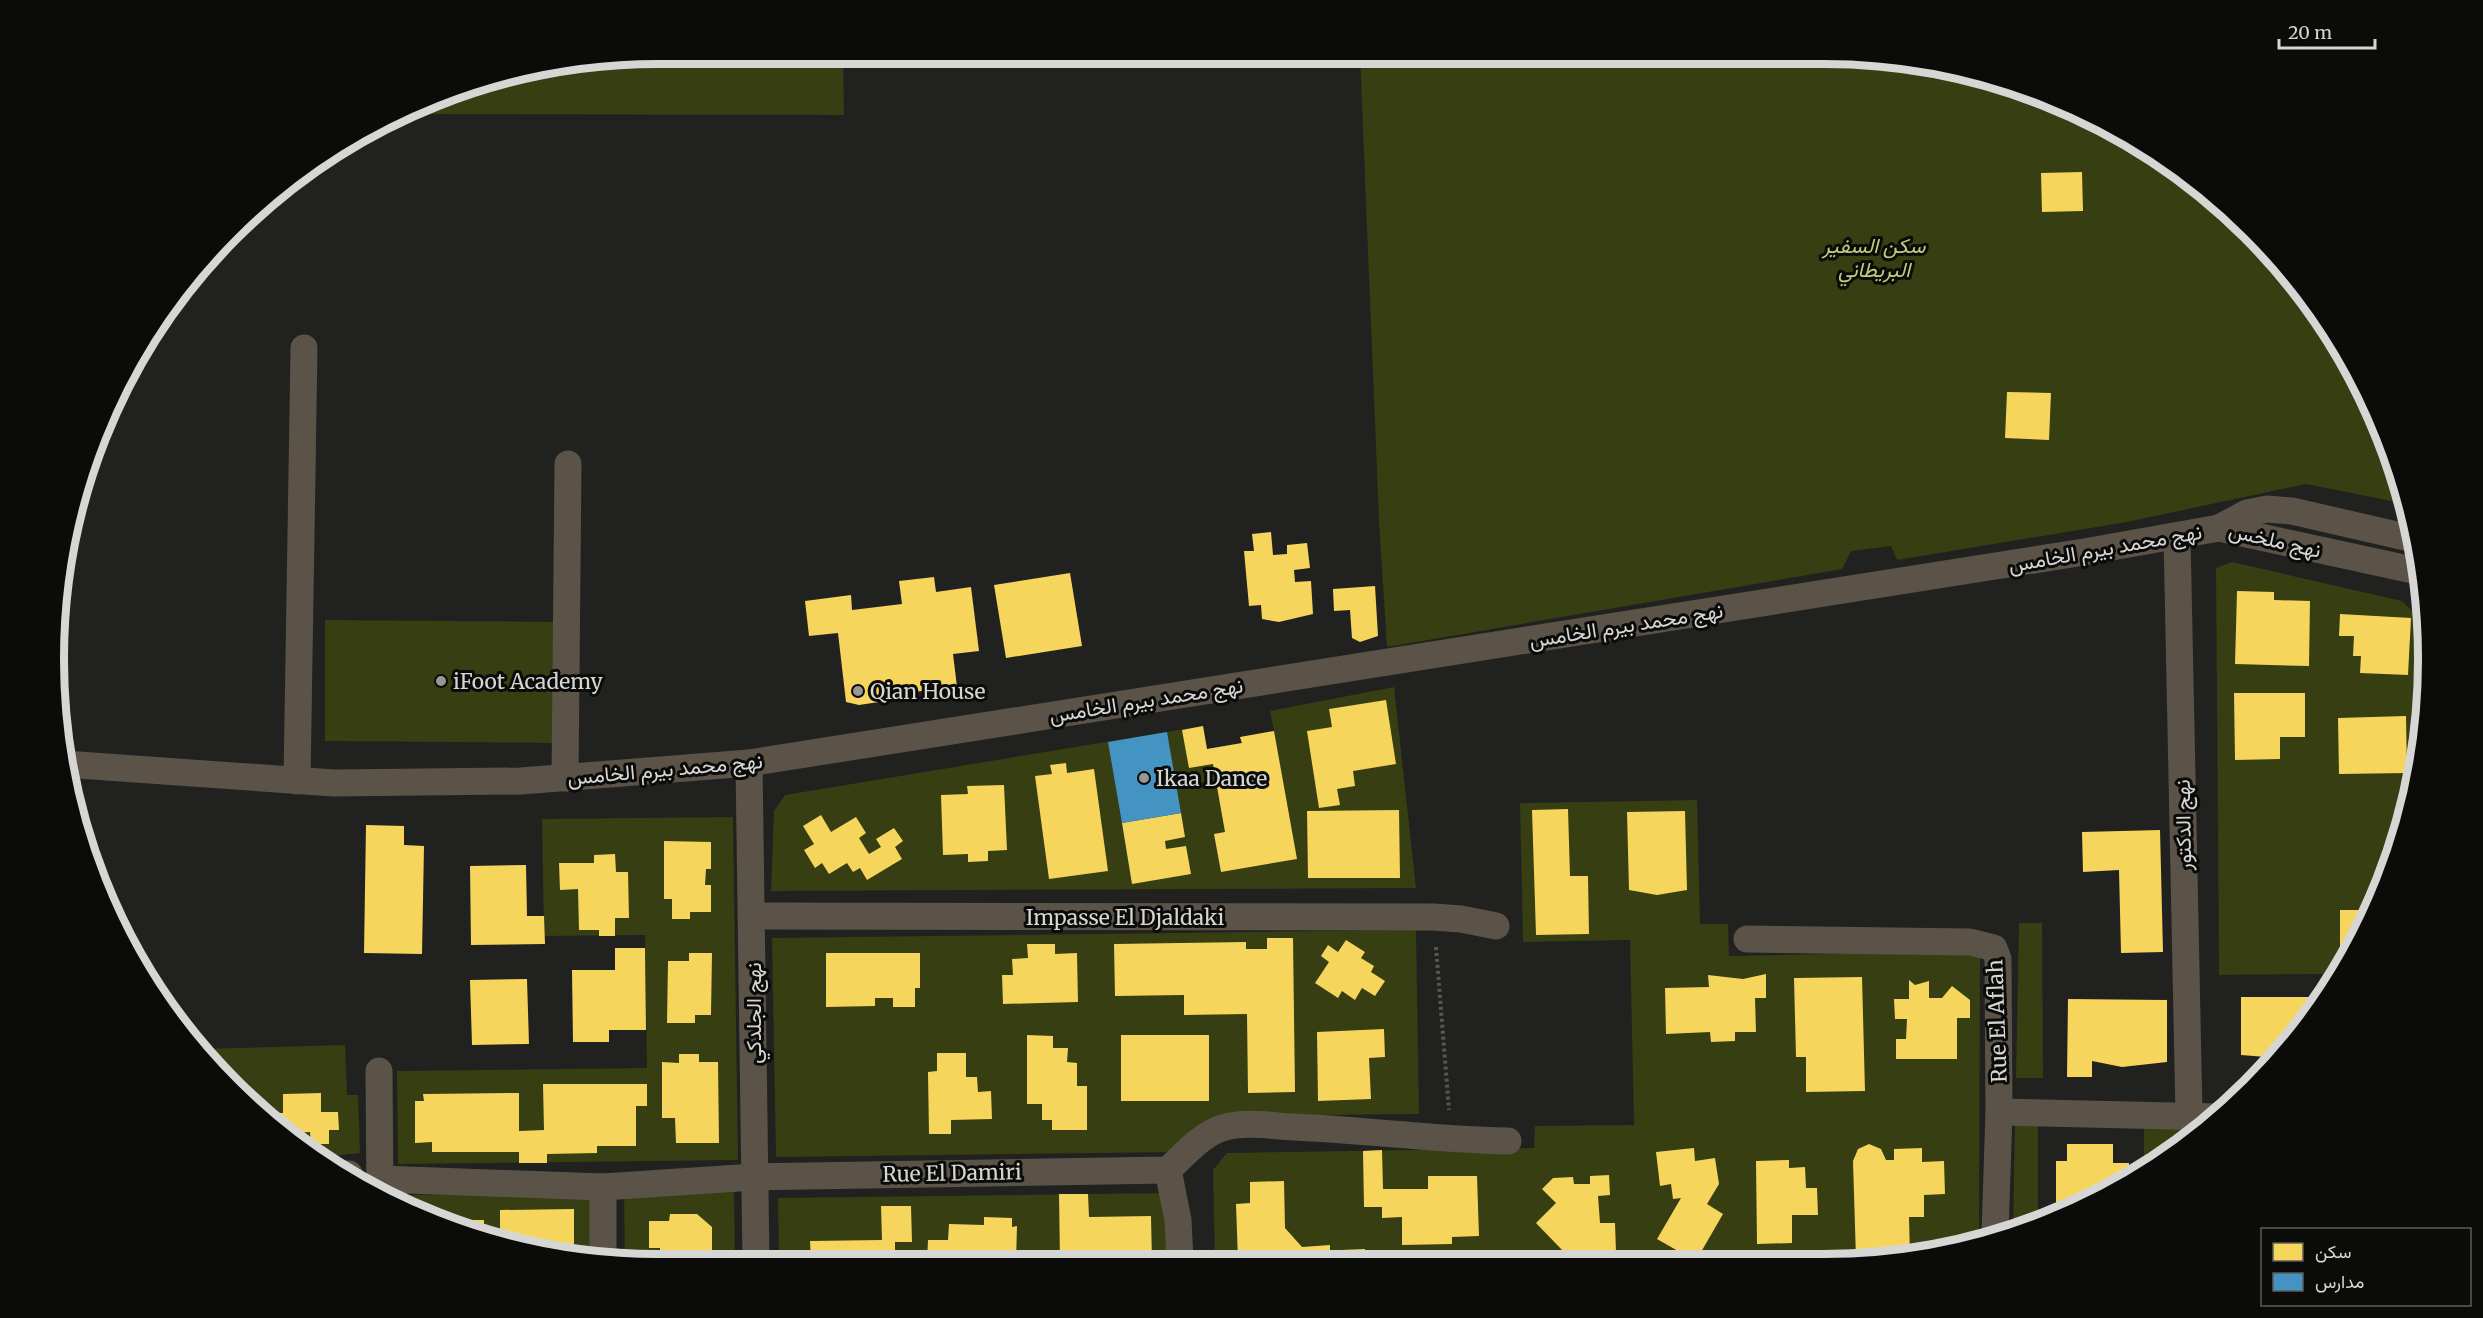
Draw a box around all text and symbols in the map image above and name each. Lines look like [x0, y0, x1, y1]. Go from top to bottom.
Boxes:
scale bar [2279, 12, 2375, 50]
text: 20 m [2288, 21, 2332, 44]
park label: سكن السفير البريطاني [1821, 232, 1926, 287]
street label: نهج ملخس [2226, 516, 2324, 565]
street label: نهج محمد بيرم الخامس [2006, 518, 2204, 579]
street label: نهج محمد بيرم الخامس [1527, 596, 1725, 655]
place label: iFoot Academy [453, 668, 603, 695]
street label: نهج محمد بيرم الخامس [1047, 671, 1245, 730]
marker: iFoot Academy [434, 674, 448, 688]
place label: Qian House [870, 678, 985, 705]
marker: Qian House [851, 684, 865, 698]
street label: نهج محمد بيرم الخامس [566, 747, 764, 792]
place label: Ikaa Dance [1156, 765, 1267, 792]
marker: Ikaa Dance [1137, 771, 1151, 785]
street label: نهج الدكتور [2169, 779, 2198, 872]
street label: Impasse El Djaldaki [1026, 904, 1224, 931]
street label: Rue El Aflah [1981, 959, 2013, 1083]
street label: نهج الجلدكي [740, 962, 771, 1064]
street label: Rue El Damiri [882, 1158, 1022, 1188]
legend [2261, 1228, 2471, 1306]
text: سكن [2315, 1240, 2351, 1263]
text: مدارس [2315, 1270, 2364, 1293]

